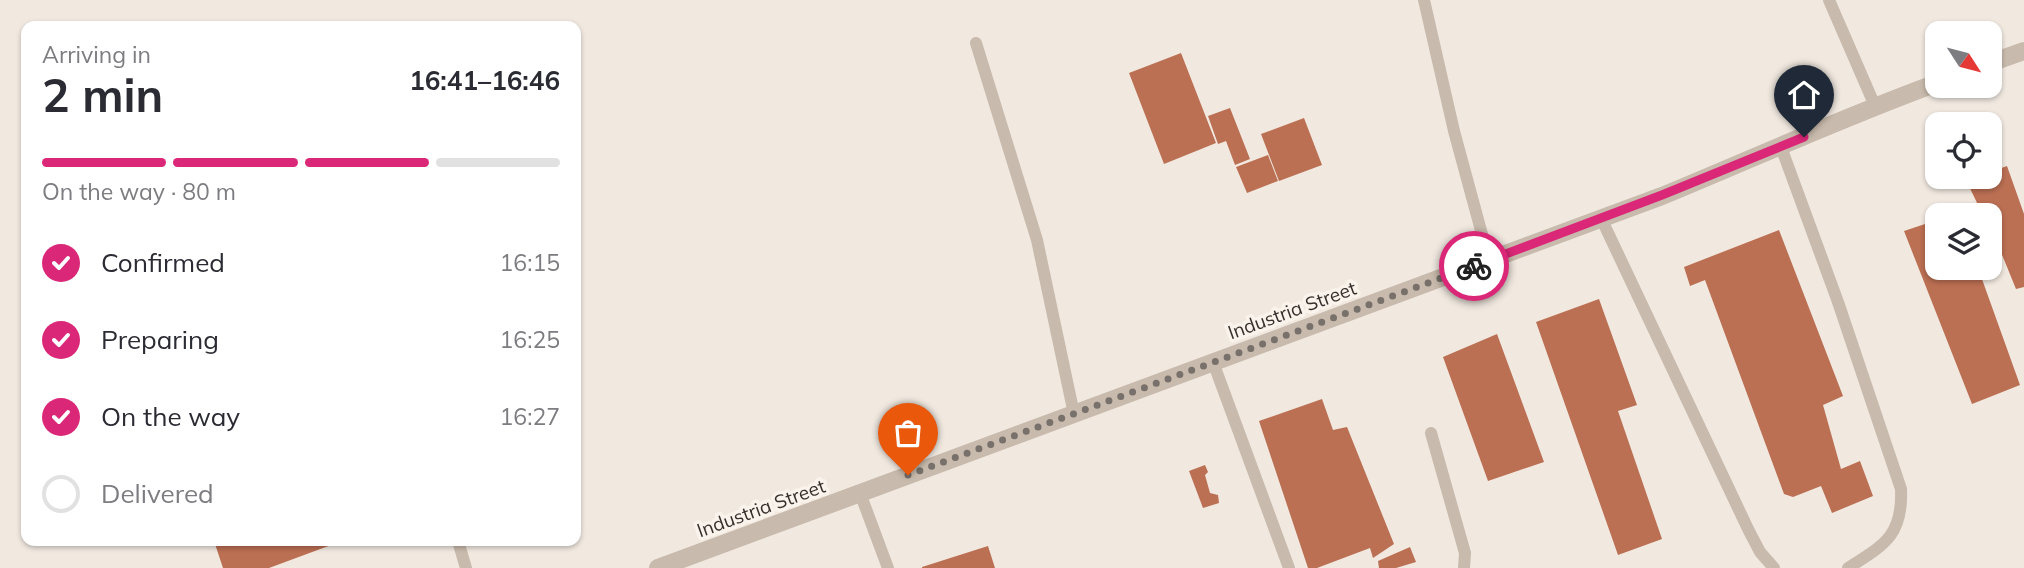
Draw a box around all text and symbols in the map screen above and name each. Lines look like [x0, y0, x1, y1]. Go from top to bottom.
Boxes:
north arrow [1925, 21, 2002, 98]
map controls [1925, 21, 2002, 280]
text: Arriving in [42, 40, 151, 69]
text: 16:41–16:46 [409, 64, 560, 97]
pin [1774, 65, 1834, 137]
text: 2 min [42, 66, 163, 124]
icon: home [1785, 76, 1823, 114]
button: locate [1925, 112, 2002, 189]
text: On the way · 80 m [42, 177, 236, 206]
button: layers [1925, 203, 2002, 280]
courier [1439, 231, 1509, 301]
icon: check [42, 244, 80, 282]
text: Confirmed [101, 246, 225, 279]
icon: bike [1455, 247, 1493, 285]
text: 16:15 [500, 248, 560, 277]
street label: Industria Street [1225, 276, 1360, 344]
icon: check [42, 321, 80, 359]
text: Preparing [101, 323, 219, 356]
text: 16:25 [500, 325, 560, 354]
icon: check [42, 398, 80, 436]
text: On the way [101, 400, 240, 433]
text: 16:27 [500, 402, 560, 431]
pin [878, 403, 938, 475]
icon: bag [889, 414, 927, 452]
street label: Industria Street [694, 474, 829, 542]
text: Delivered [101, 477, 214, 510]

